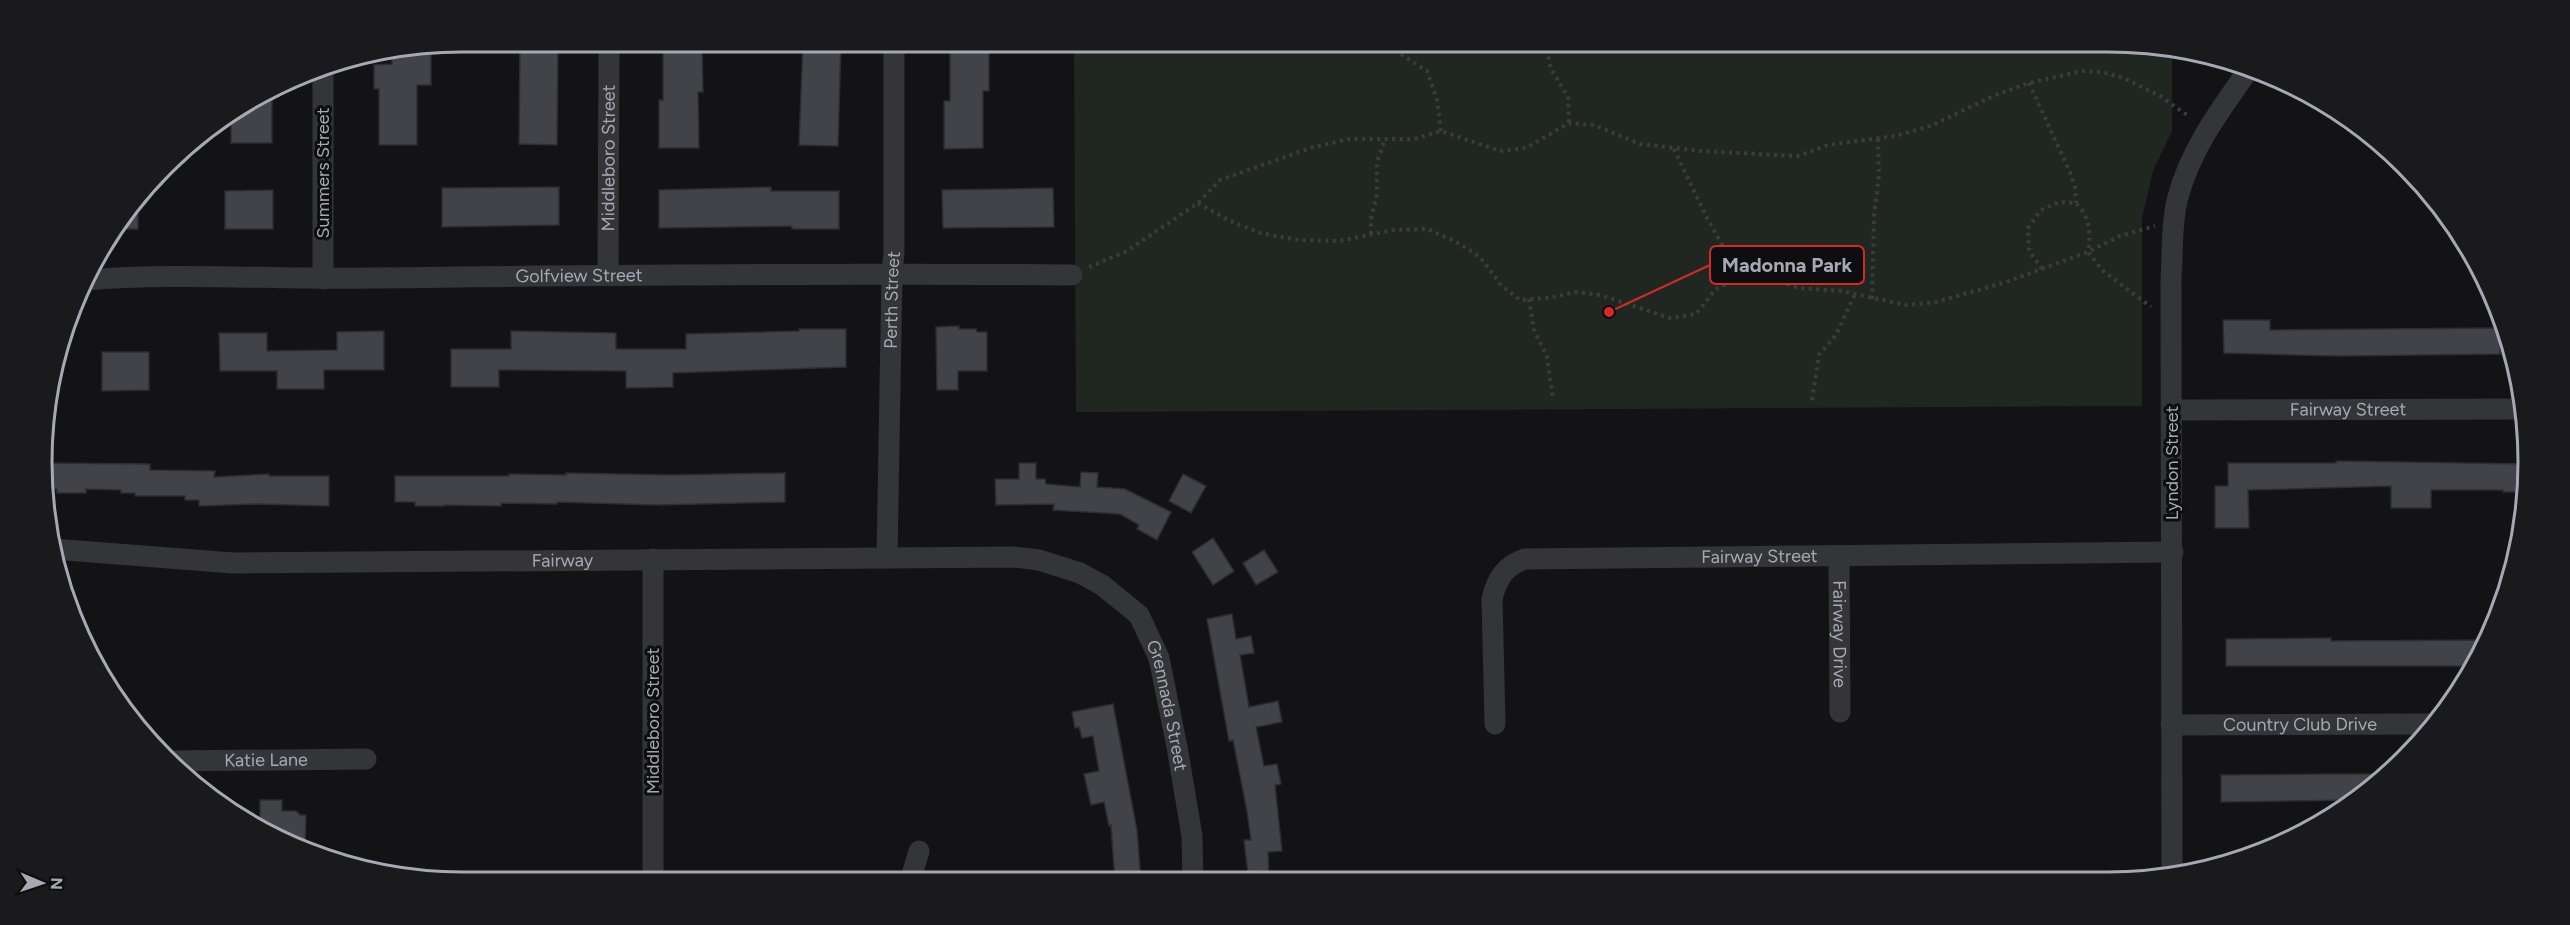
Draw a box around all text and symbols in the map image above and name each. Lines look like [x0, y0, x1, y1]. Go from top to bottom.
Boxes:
street label: Middleboro Street [597, 84, 620, 231]
street label: Summers Street [312, 107, 334, 238]
callout: Madonna Park [1710, 246, 1864, 284]
street label: Perth Street [880, 250, 905, 349]
text: Madonna Park [1722, 253, 1852, 277]
street label: Golfview Street [515, 264, 643, 287]
street label: Fairway Street [2290, 398, 2406, 421]
street label: Lyndon Street [2161, 405, 2183, 520]
street label: Fairway Street [1701, 545, 1818, 568]
street label: Fairway [532, 549, 594, 572]
street label: Fairway Drive [1828, 580, 1851, 688]
street label: Grennada Street [1141, 636, 1192, 773]
street label: Middleboro Street [642, 647, 664, 794]
street label: Country Club Drive [2223, 713, 2377, 736]
street label: Katie Lane [224, 749, 308, 771]
north arrow [12, 853, 72, 913]
text: N [47, 877, 66, 890]

